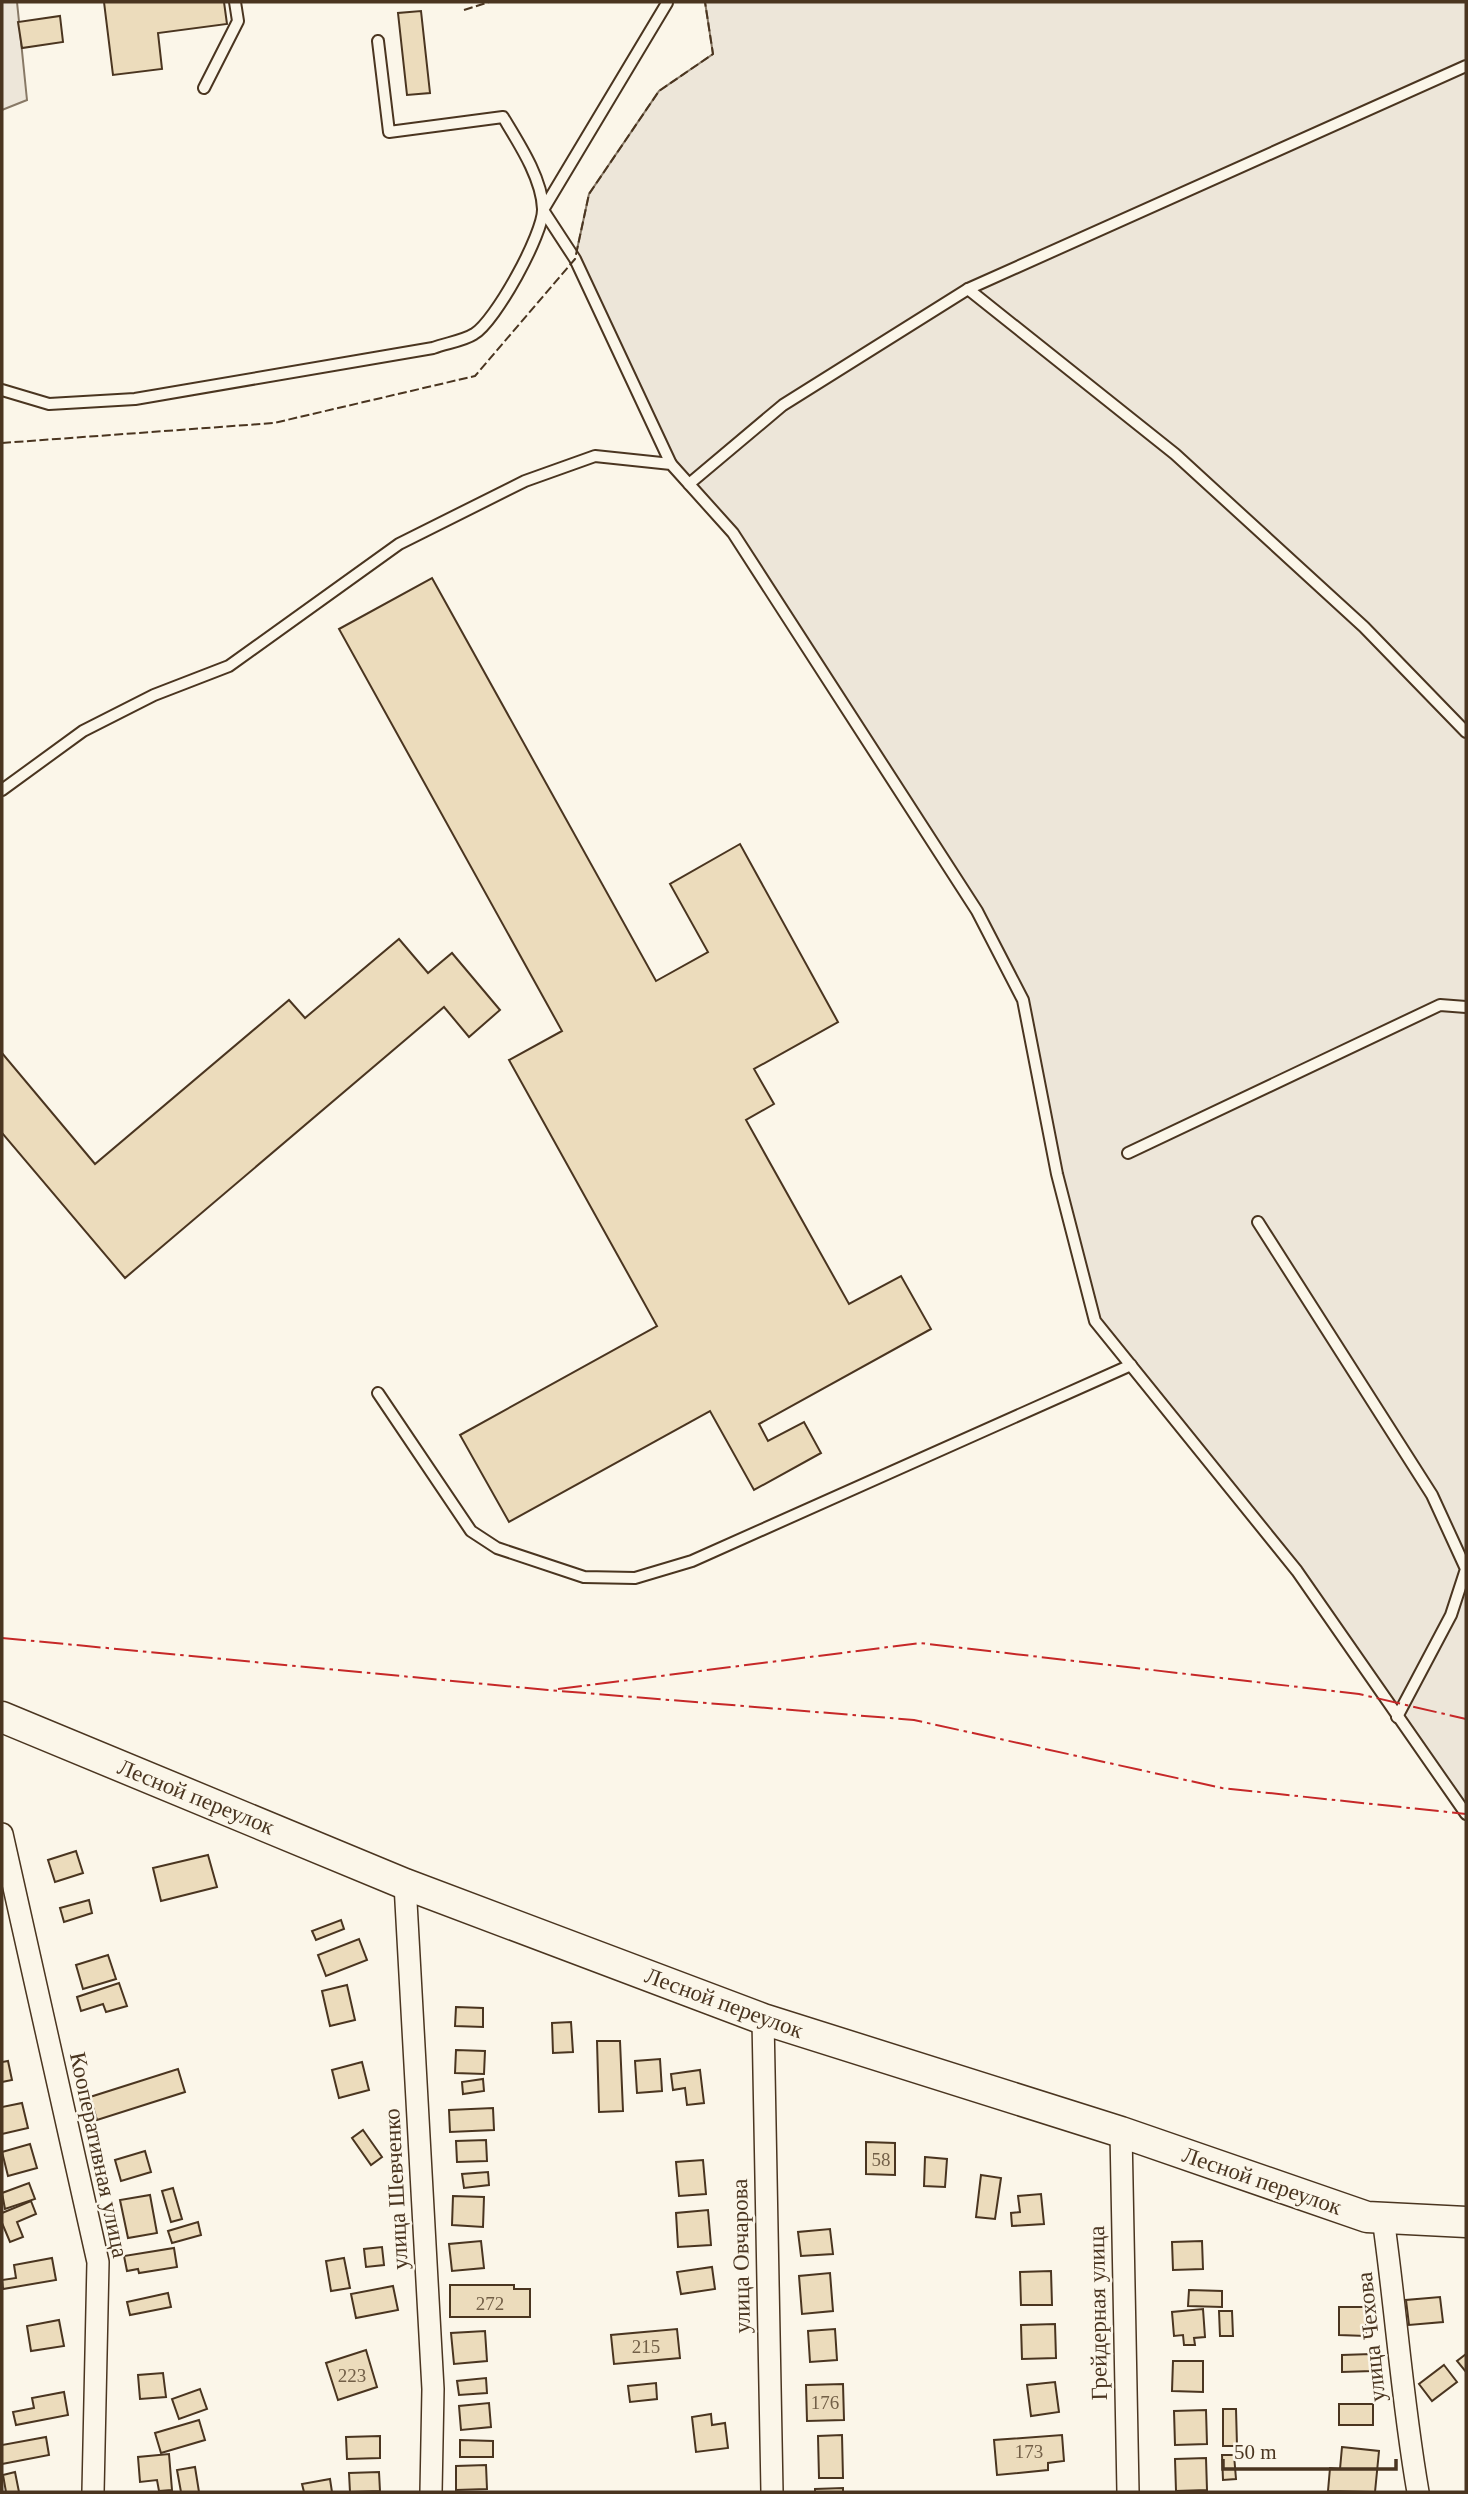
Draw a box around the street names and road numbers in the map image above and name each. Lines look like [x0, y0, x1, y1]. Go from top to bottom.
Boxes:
street label: Лесной переулок [114, 1754, 279, 1840]
street label: Лесной переулок [641, 1963, 807, 2044]
street label: Кооперативная улица [65, 2050, 133, 2260]
street label: улица Шевченко [379, 2108, 413, 2270]
street label: Лесной переулок [1179, 2142, 1346, 2220]
street label: улица Овчарова [727, 2178, 755, 2334]
street label: Грейдерная улица [1084, 2225, 1112, 2401]
street label: улица Чехова [1352, 2271, 1390, 2403]

